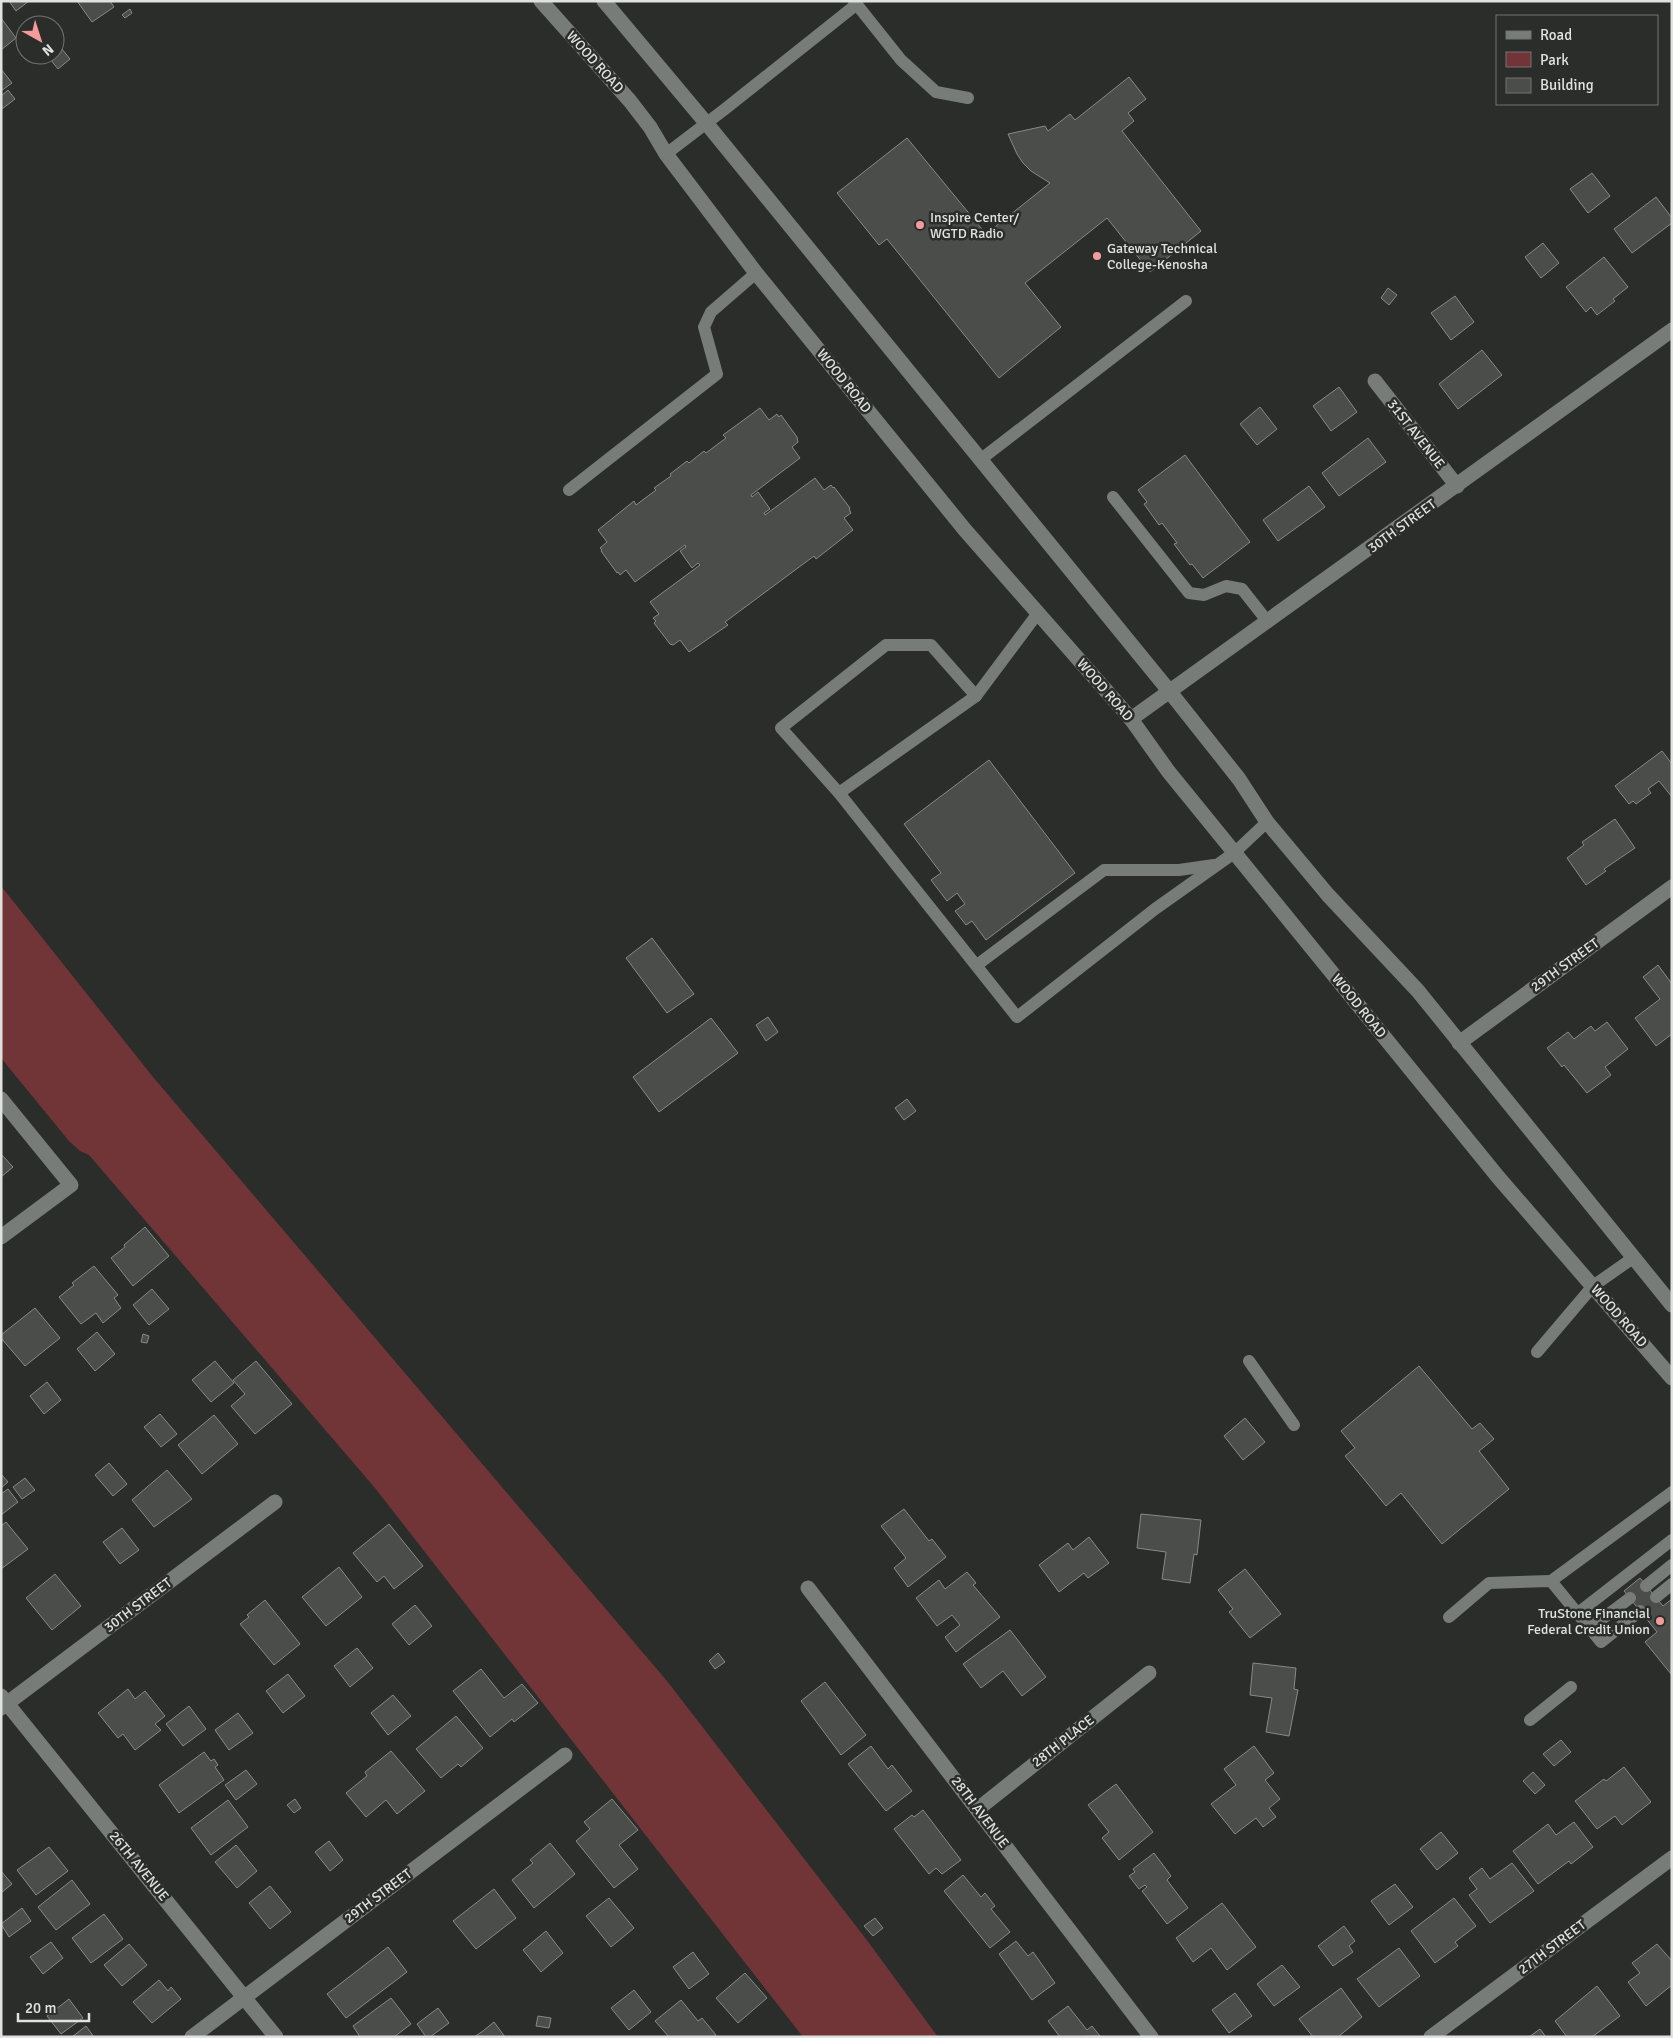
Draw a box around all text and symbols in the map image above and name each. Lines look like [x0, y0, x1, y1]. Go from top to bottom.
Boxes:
north arrow [15, 15, 65, 65]
legend [1496, 15, 1658, 105]
text: Road [1540, 26, 1572, 44]
street label: WOOD ROAD [563, 28, 627, 96]
text: N [39, 40, 57, 59]
text: Park [1540, 51, 1569, 69]
text: Building [1540, 76, 1594, 94]
place label: Inspire Center/ WGTD Radio [930, 209, 1019, 242]
marker: Inspire Center/ WGTD Radio [914, 219, 926, 231]
place label: Gateway Technical College-Kenosha [1107, 240, 1217, 273]
marker: Gateway Technical College-Kenosha [1091, 250, 1103, 262]
street label: WOOD ROAD [813, 346, 875, 416]
street label: 31ST AVENUE [1384, 396, 1448, 472]
street label: 30TH STREET [1365, 496, 1439, 556]
street label: WOOD ROAD [1073, 655, 1137, 725]
street label: 29TH STREET [1528, 935, 1602, 995]
street label: WOOD ROAD [1328, 971, 1390, 1041]
street label: WOOD ROAD [1587, 1281, 1651, 1351]
street label: 30TH STREET [101, 1574, 175, 1636]
place label: TruStone Financial Federal Credit Union [1527, 1605, 1650, 1638]
marker: TruStone Financial Federal Credit Union [1654, 1615, 1666, 1627]
street label: 28TH PLACE [1028, 1711, 1098, 1771]
street label: 28TH AVENUE [948, 1773, 1012, 1851]
street label: 26TH AVENUE [106, 1828, 172, 1904]
street label: 29TH STREET [341, 1865, 415, 1927]
street label: 27TH STREET [1515, 1916, 1589, 1978]
scale bar [18, 1990, 89, 2022]
text: 20 m [25, 1999, 56, 2017]

